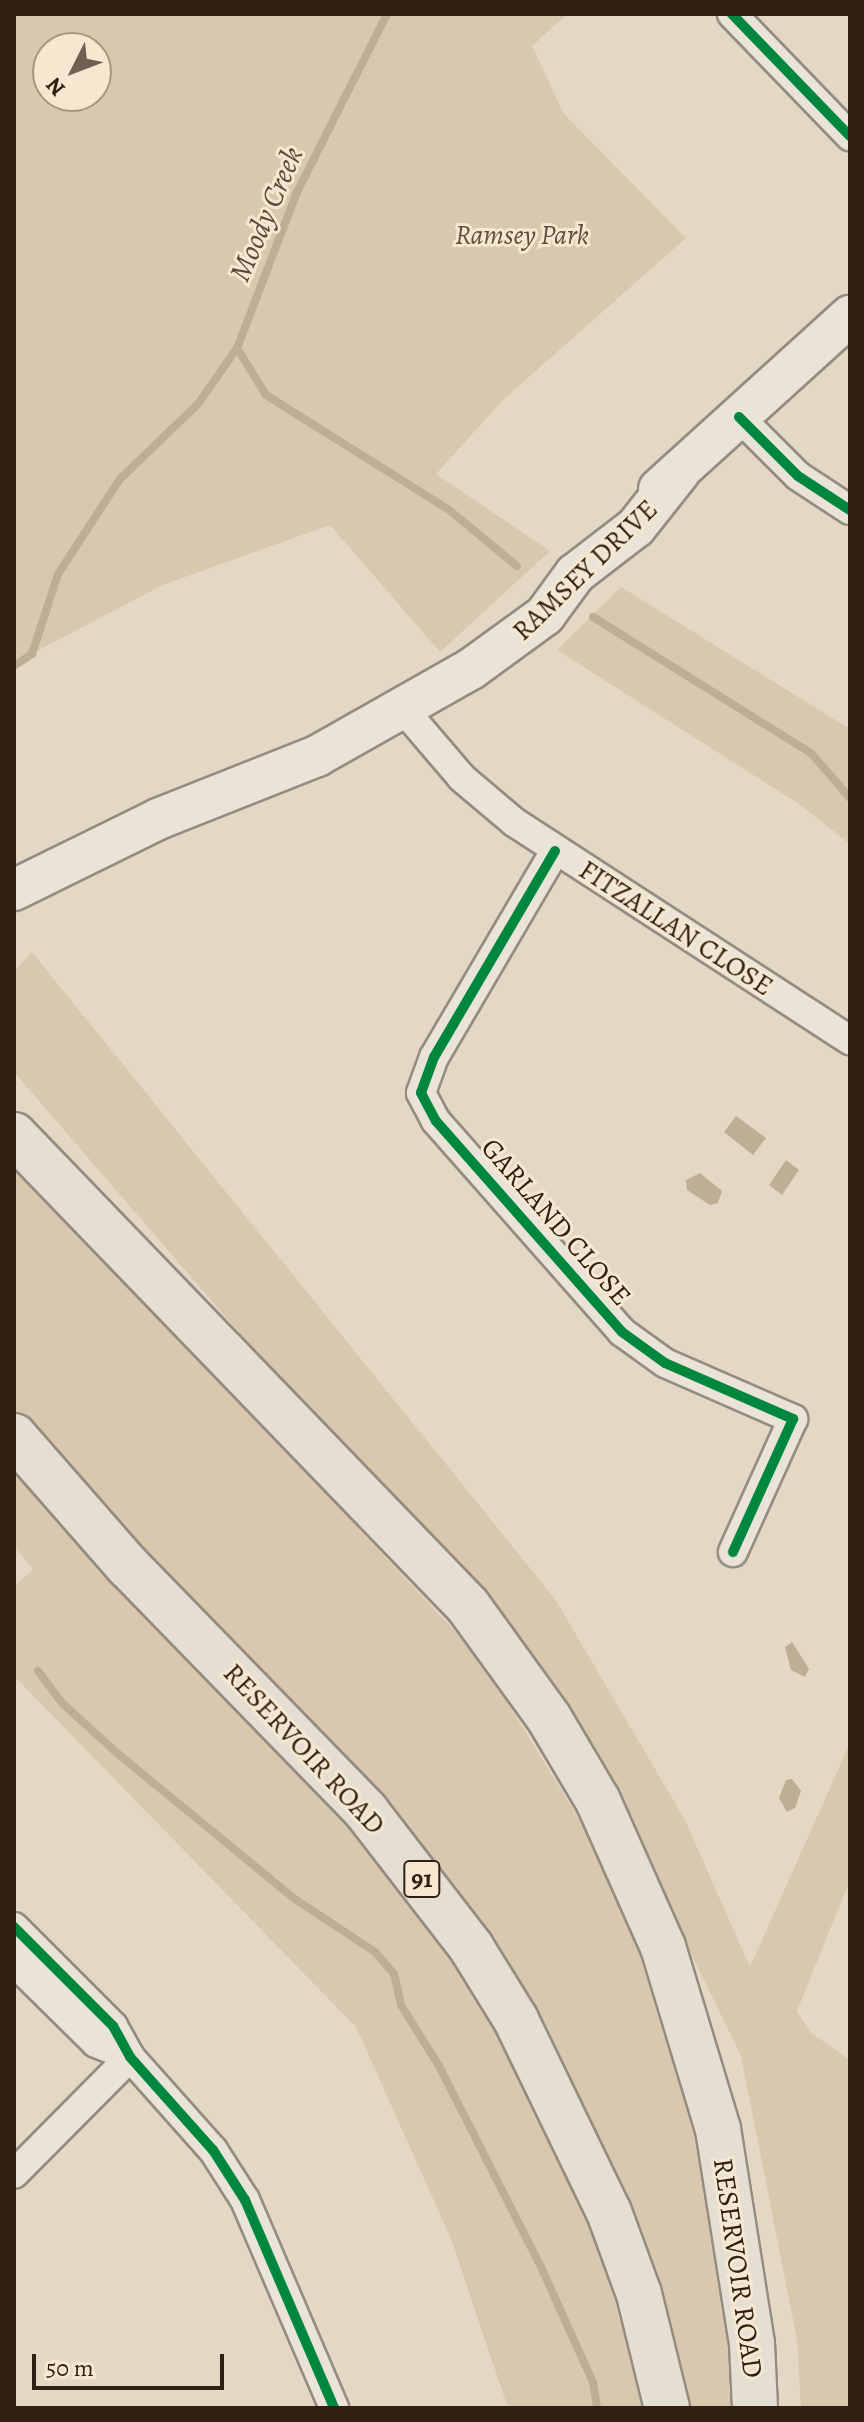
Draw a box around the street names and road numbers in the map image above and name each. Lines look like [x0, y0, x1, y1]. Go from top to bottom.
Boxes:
street label: RAMSEY DRIVE [505, 492, 665, 648]
street label: FITZALLAN CLOSE [573, 853, 779, 1003]
street label: GARLAND CLOSE [474, 1131, 638, 1313]
street label: RESERVOIR ROAD [216, 1656, 392, 1842]
road number: 91 [402, 1857, 442, 1901]
street label: RESERVOIR ROAD [706, 2156, 770, 2380]

